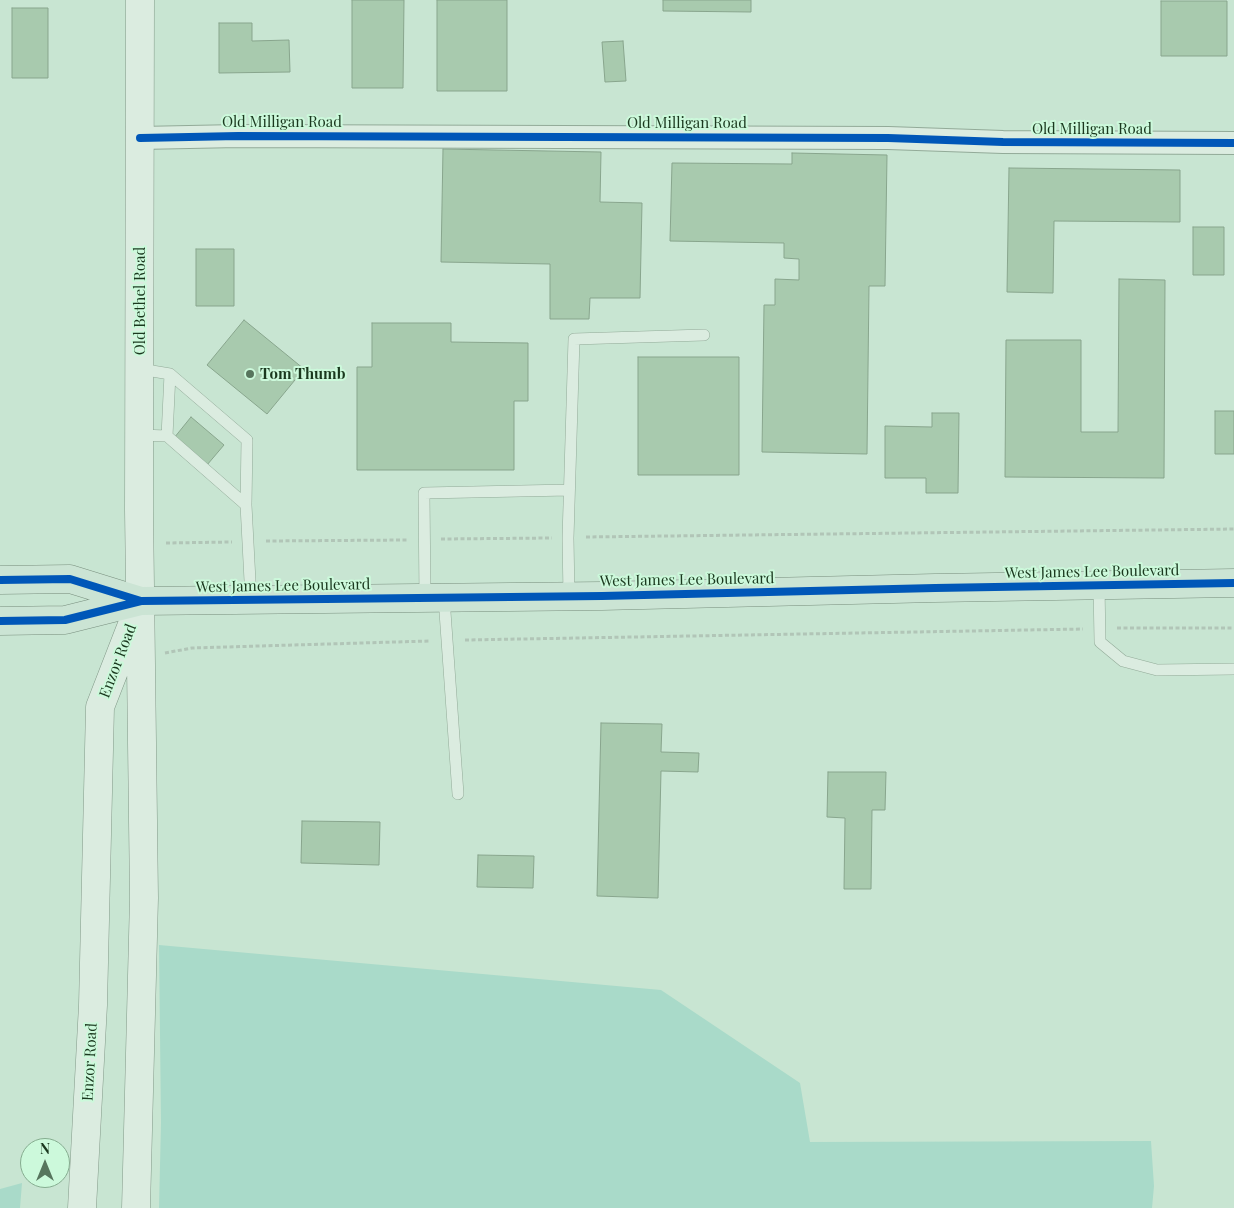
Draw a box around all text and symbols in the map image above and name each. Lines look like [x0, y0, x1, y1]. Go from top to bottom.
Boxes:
street label: Old Milligan Road [222, 113, 342, 131]
street label: Old Milligan Road [627, 114, 747, 132]
street label: Old Milligan Road [1032, 120, 1152, 138]
street label: Old Bethel Road [131, 247, 149, 355]
place label: Tom Thumb [260, 365, 345, 383]
marker: Tom Thumb [244, 368, 256, 380]
street label: West James Lee Boulevard [1004, 561, 1180, 583]
street label: West James Lee Boulevard [599, 569, 775, 591]
street label: West James Lee Boulevard [195, 575, 371, 597]
street label: Enzor Road [96, 621, 140, 701]
street label: Enzor Road [79, 1023, 101, 1101]
north arrow [20, 1138, 70, 1188]
text: N [40, 1139, 50, 1158]

